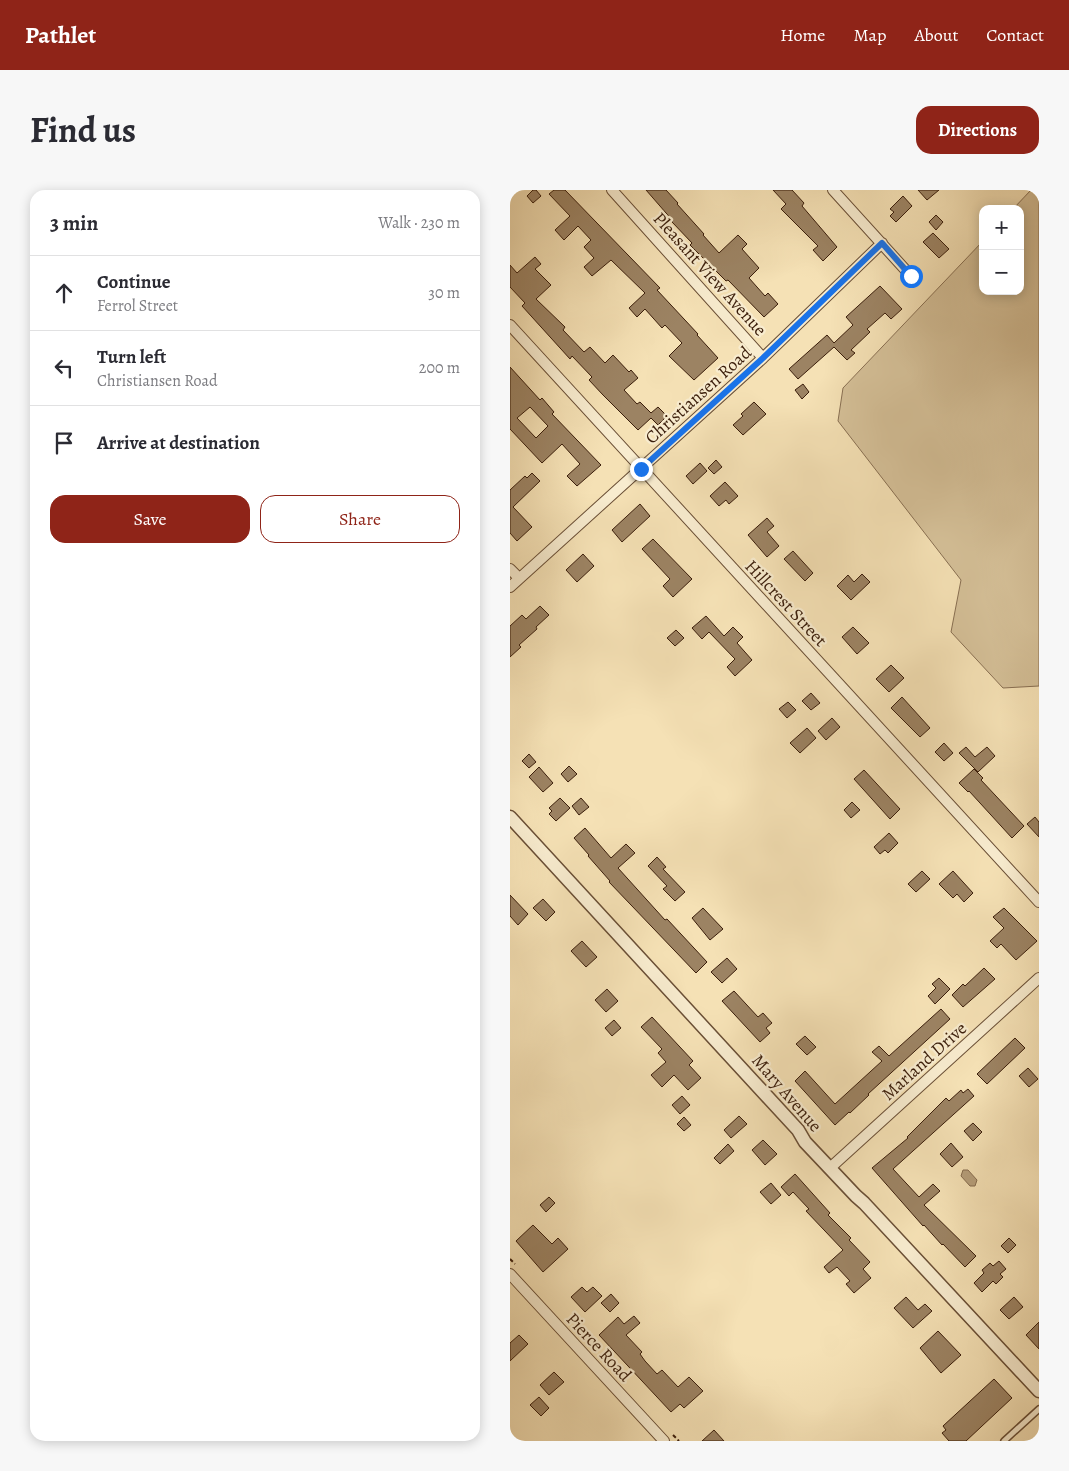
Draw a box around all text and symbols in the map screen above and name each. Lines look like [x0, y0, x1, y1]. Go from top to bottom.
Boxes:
text: Pathlet [25, 19, 96, 51]
text: Home [780, 23, 825, 47]
text: Map [853, 23, 886, 47]
text: About [914, 23, 958, 47]
text: Contact [986, 23, 1044, 47]
text: Find us [30, 106, 136, 154]
button: Directions [916, 106, 1039, 154]
map controls [979, 205, 1024, 295]
button: + [979, 205, 1024, 250]
street label: Pleasant View Avenue [648, 207, 772, 341]
text: 3 min [50, 209, 98, 237]
text: Walk · 230 m [378, 212, 460, 234]
button: − [979, 250, 1024, 295]
route start [900, 265, 923, 288]
text: Continue [97, 269, 171, 295]
icon: ahead [50, 279, 78, 307]
text: 30 m [428, 282, 460, 304]
text: Ferrol Street [97, 295, 178, 317]
street label: Christiansen Road [640, 341, 757, 449]
text: Turn left [97, 344, 166, 370]
icon: left [50, 354, 78, 382]
text: 200 m [419, 357, 460, 379]
text: Christiansen Road [97, 370, 218, 392]
icon: arrive [50, 429, 78, 457]
text: Arrive at destination [97, 430, 260, 456]
route end [630, 458, 653, 481]
button: Save [50, 495, 250, 543]
button: Share [260, 495, 460, 543]
street label: Hillcrest Street [739, 554, 833, 652]
street label: Marland Drive [876, 1016, 972, 1106]
street label: Mary Avenue [747, 1049, 827, 1137]
street label: Pierce Road [561, 1307, 637, 1387]

